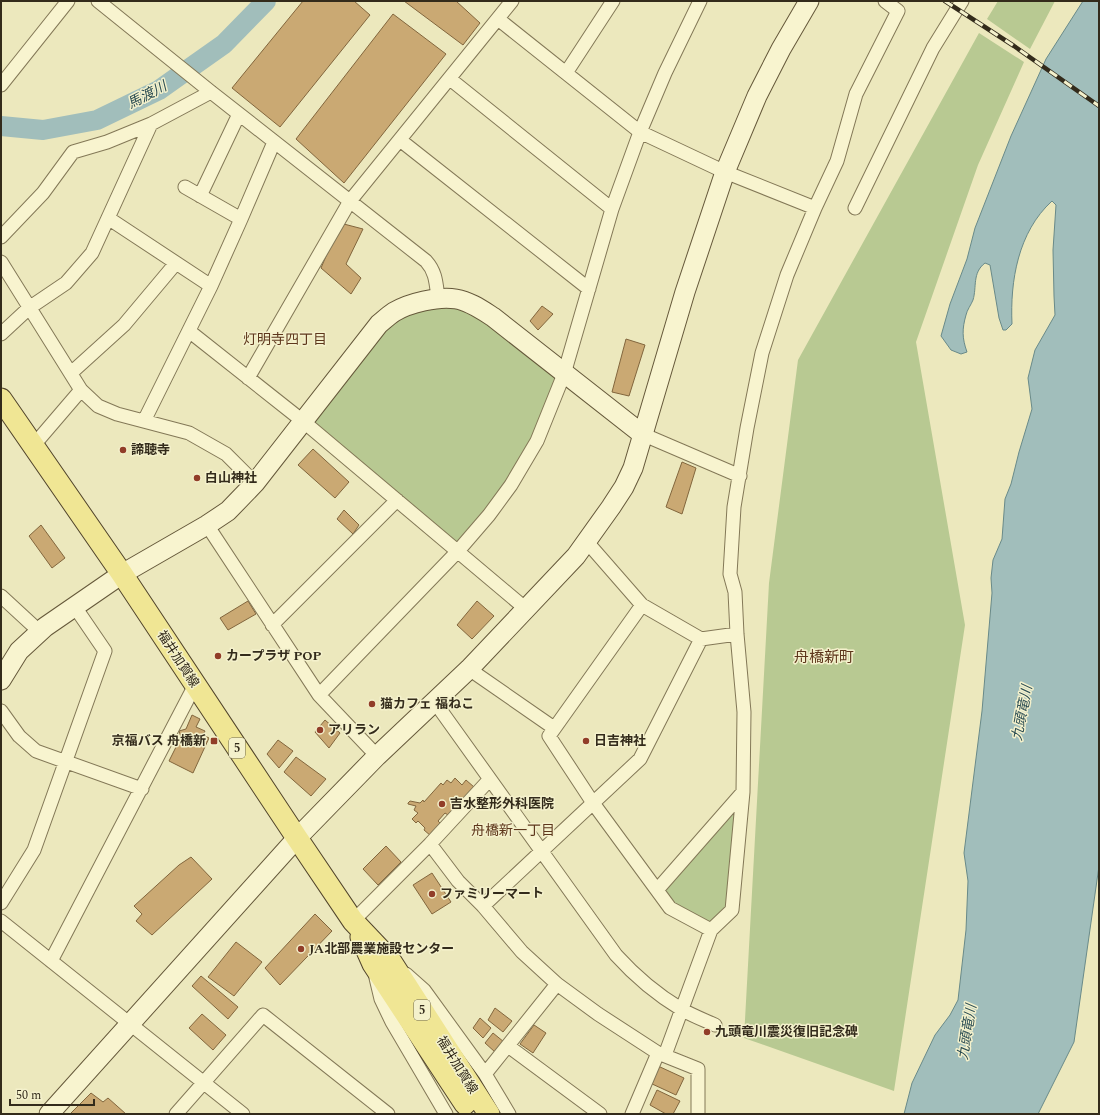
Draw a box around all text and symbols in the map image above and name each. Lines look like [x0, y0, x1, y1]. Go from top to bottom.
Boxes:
water label: 馬渡川 [124, 75, 172, 114]
district label: 灯明寺四丁目 [243, 329, 327, 350]
place label: 諦聴寺 [131, 440, 170, 460]
marker: 諦聴寺 [118, 445, 128, 455]
place label: 白山神社 [205, 468, 257, 488]
marker: 白山神社 [192, 473, 202, 483]
street label: 福井加賀線 [152, 626, 204, 692]
place label: カープラザ POP [226, 646, 322, 666]
district label: 舟橋新町 [794, 646, 854, 669]
marker: カープラザ POP [213, 651, 223, 661]
water label: 九頭竜川 [1006, 682, 1038, 742]
place label: 猫カフェ 福ねこ [380, 694, 474, 714]
marker: 猫カフェ 福ねこ [367, 699, 377, 709]
place label: アリラン [328, 720, 380, 740]
marker: アリラン [315, 725, 325, 735]
place label: 京福バス 舟橋新 [112, 731, 206, 751]
place label: 日吉神社 [594, 731, 646, 751]
marker: 京福バス 舟橋新 [209, 736, 219, 746]
marker: 日吉神社 [581, 736, 591, 746]
road number: 5 [229, 738, 245, 758]
place label: 吉水整形外科医院 [450, 794, 554, 814]
marker: 吉水整形外科医院 [437, 799, 447, 809]
district label: 舟橋新一丁目 [471, 820, 555, 841]
place label: ファミリーマート [440, 884, 544, 904]
marker: ファミリーマート [427, 889, 437, 899]
place label: JA北部農業施設センター [309, 939, 454, 959]
marker: JA北部農業施設センター [296, 944, 306, 954]
road number: 5 [414, 1000, 430, 1020]
water label: 九頭竜川 [952, 1001, 982, 1061]
place label: 九頭竜川震災復旧記念碑 [715, 1022, 858, 1042]
marker: 九頭竜川震災復旧記念碑 [702, 1027, 712, 1037]
street label: 福井加賀線 [431, 1032, 483, 1098]
scale bar [10, 1081, 94, 1107]
text: 50 m [16, 1086, 41, 1105]

